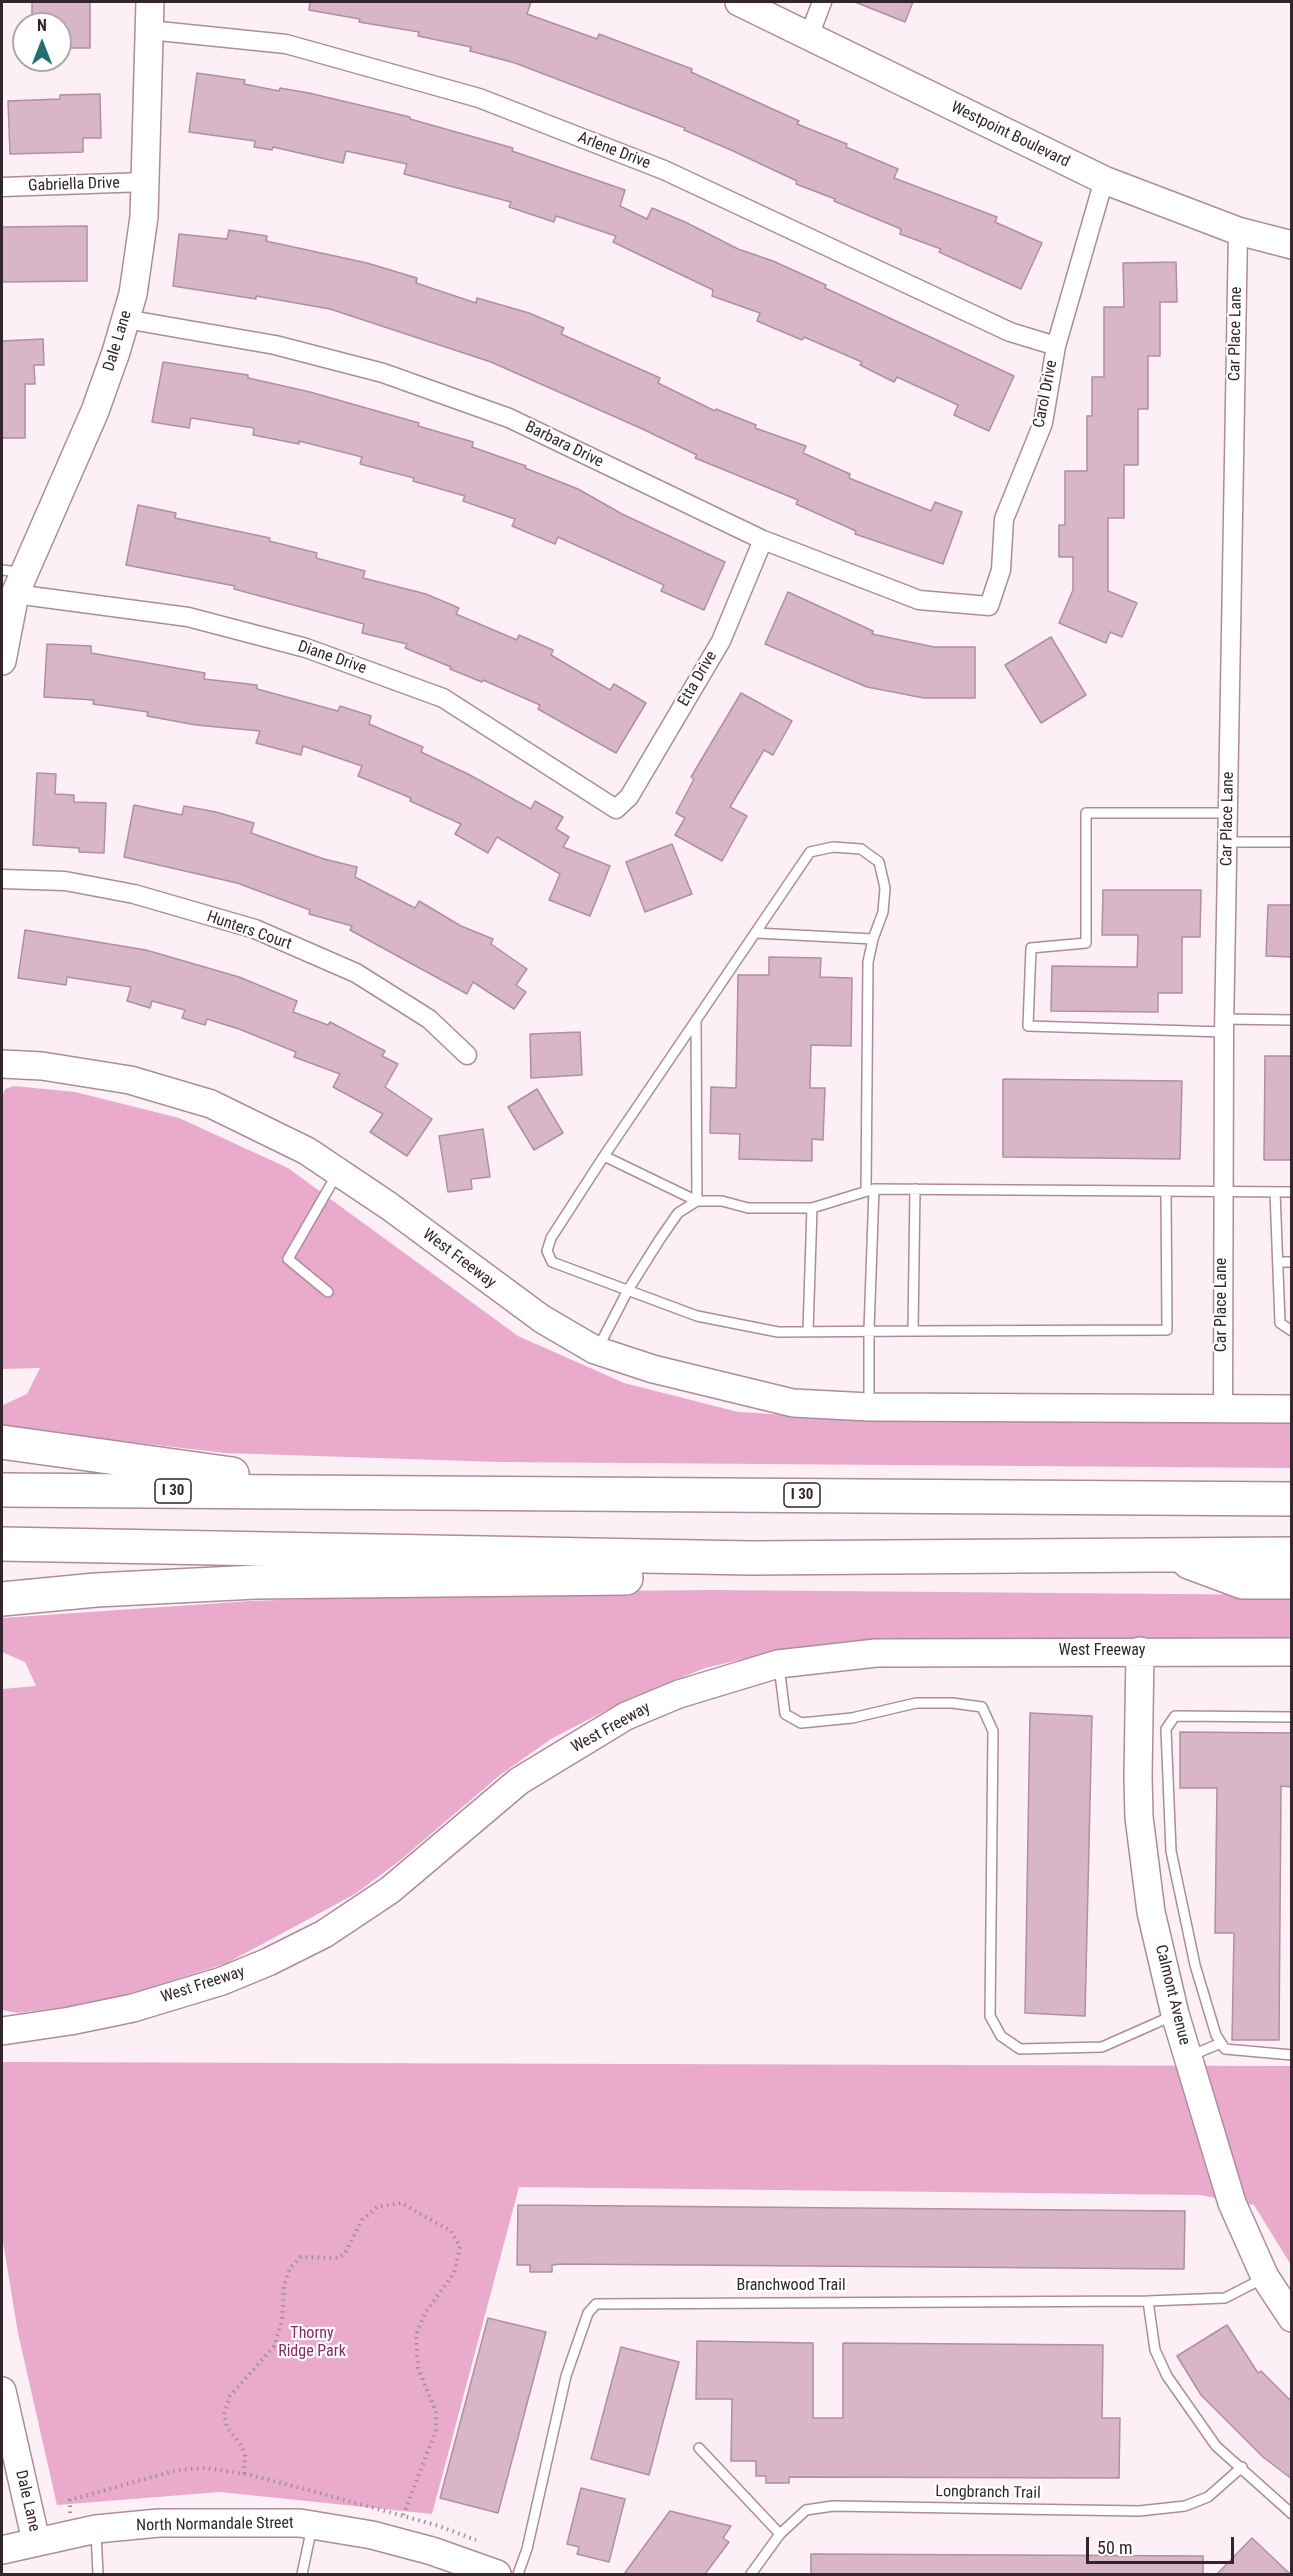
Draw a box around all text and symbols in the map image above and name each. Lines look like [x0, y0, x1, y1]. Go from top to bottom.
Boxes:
north arrow [12, 12, 72, 72]
text: N [37, 16, 47, 35]
street label: Westpoint Boulevard [947, 98, 1073, 172]
street label: Arlene Drive [575, 128, 653, 174]
street label: Gabriella Drive [28, 174, 120, 196]
street label: Car Place Lane [1226, 287, 1246, 381]
street label: Dale Lane [100, 308, 136, 374]
street label: Carol Drive [1030, 358, 1062, 430]
street label: Barbara Drive [522, 418, 606, 472]
street label: Diane Drive [295, 637, 369, 679]
street label: Etta Drive [675, 648, 721, 710]
street label: Car Place Lane [1218, 772, 1238, 866]
street label: Hunters Court [204, 908, 294, 954]
street label: West Freeway [418, 1225, 500, 1293]
street label: Car Place Lane [1212, 1258, 1232, 1352]
road number: I 30 [155, 1479, 191, 1503]
road number: I 30 [784, 1483, 820, 1507]
street label: West Freeway [1059, 1641, 1145, 1661]
street label: West Freeway [568, 1699, 654, 1757]
street label: Calmont Avenue [1150, 1943, 1194, 2047]
street label: West Freeway [159, 1962, 247, 2008]
street label: Branchwood Trail [736, 2276, 846, 2296]
park label: Thorny Ridge Park [278, 2324, 346, 2362]
street label: Dale Lane [11, 2469, 43, 2533]
street label: Longbranch Trail [935, 2482, 1041, 2504]
street label: North Normandale Street [136, 2514, 294, 2536]
scale bar [1089, 2525, 1238, 2563]
text: 50 m [1097, 2537, 1132, 2558]

